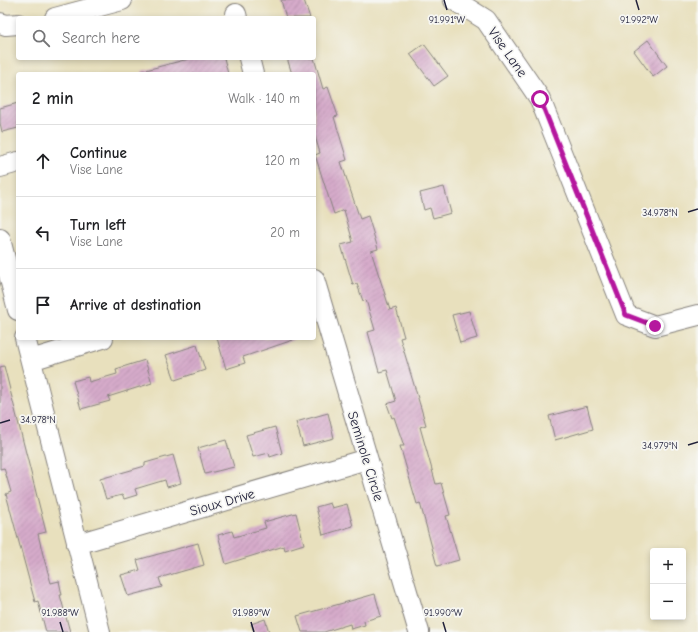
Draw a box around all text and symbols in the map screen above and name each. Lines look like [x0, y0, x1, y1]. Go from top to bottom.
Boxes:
text: 91.991°W [429, 14, 466, 26]
text: 91.992°W [620, 14, 658, 26]
search box [16, 16, 316, 60]
street label: Vise Lane [484, 24, 531, 80]
icon: search [30, 27, 52, 49]
text: Search here [62, 29, 140, 47]
text: 2 min [32, 89, 73, 108]
route start [531, 90, 549, 108]
text: Walk · 140 m [228, 91, 300, 106]
text: Continue [70, 144, 127, 162]
icon: ahead [32, 150, 54, 172]
text: 120 m [265, 153, 300, 168]
text: Vise Lane [70, 162, 123, 177]
text: 34.978°N [642, 207, 678, 219]
text: Turn left [70, 216, 126, 234]
icon: left [32, 222, 54, 244]
text: 20 m [270, 225, 300, 240]
text: Vise Lane [70, 234, 123, 249]
icon: arrive [32, 294, 54, 316]
text: Arrive at destination [70, 296, 201, 314]
route end [646, 317, 664, 335]
street label: Seminole Circle [344, 409, 387, 503]
text: 34.978°N [20, 414, 56, 426]
text: 34.979°N [642, 440, 678, 452]
street label: Sioux Drive [188, 485, 257, 520]
map controls [650, 548, 686, 620]
button: + [650, 548, 686, 584]
button: − [650, 584, 686, 620]
text: 91.988°W [41, 607, 79, 619]
text: 91.989°W [232, 607, 270, 619]
text: 91.990°W [424, 607, 463, 619]

